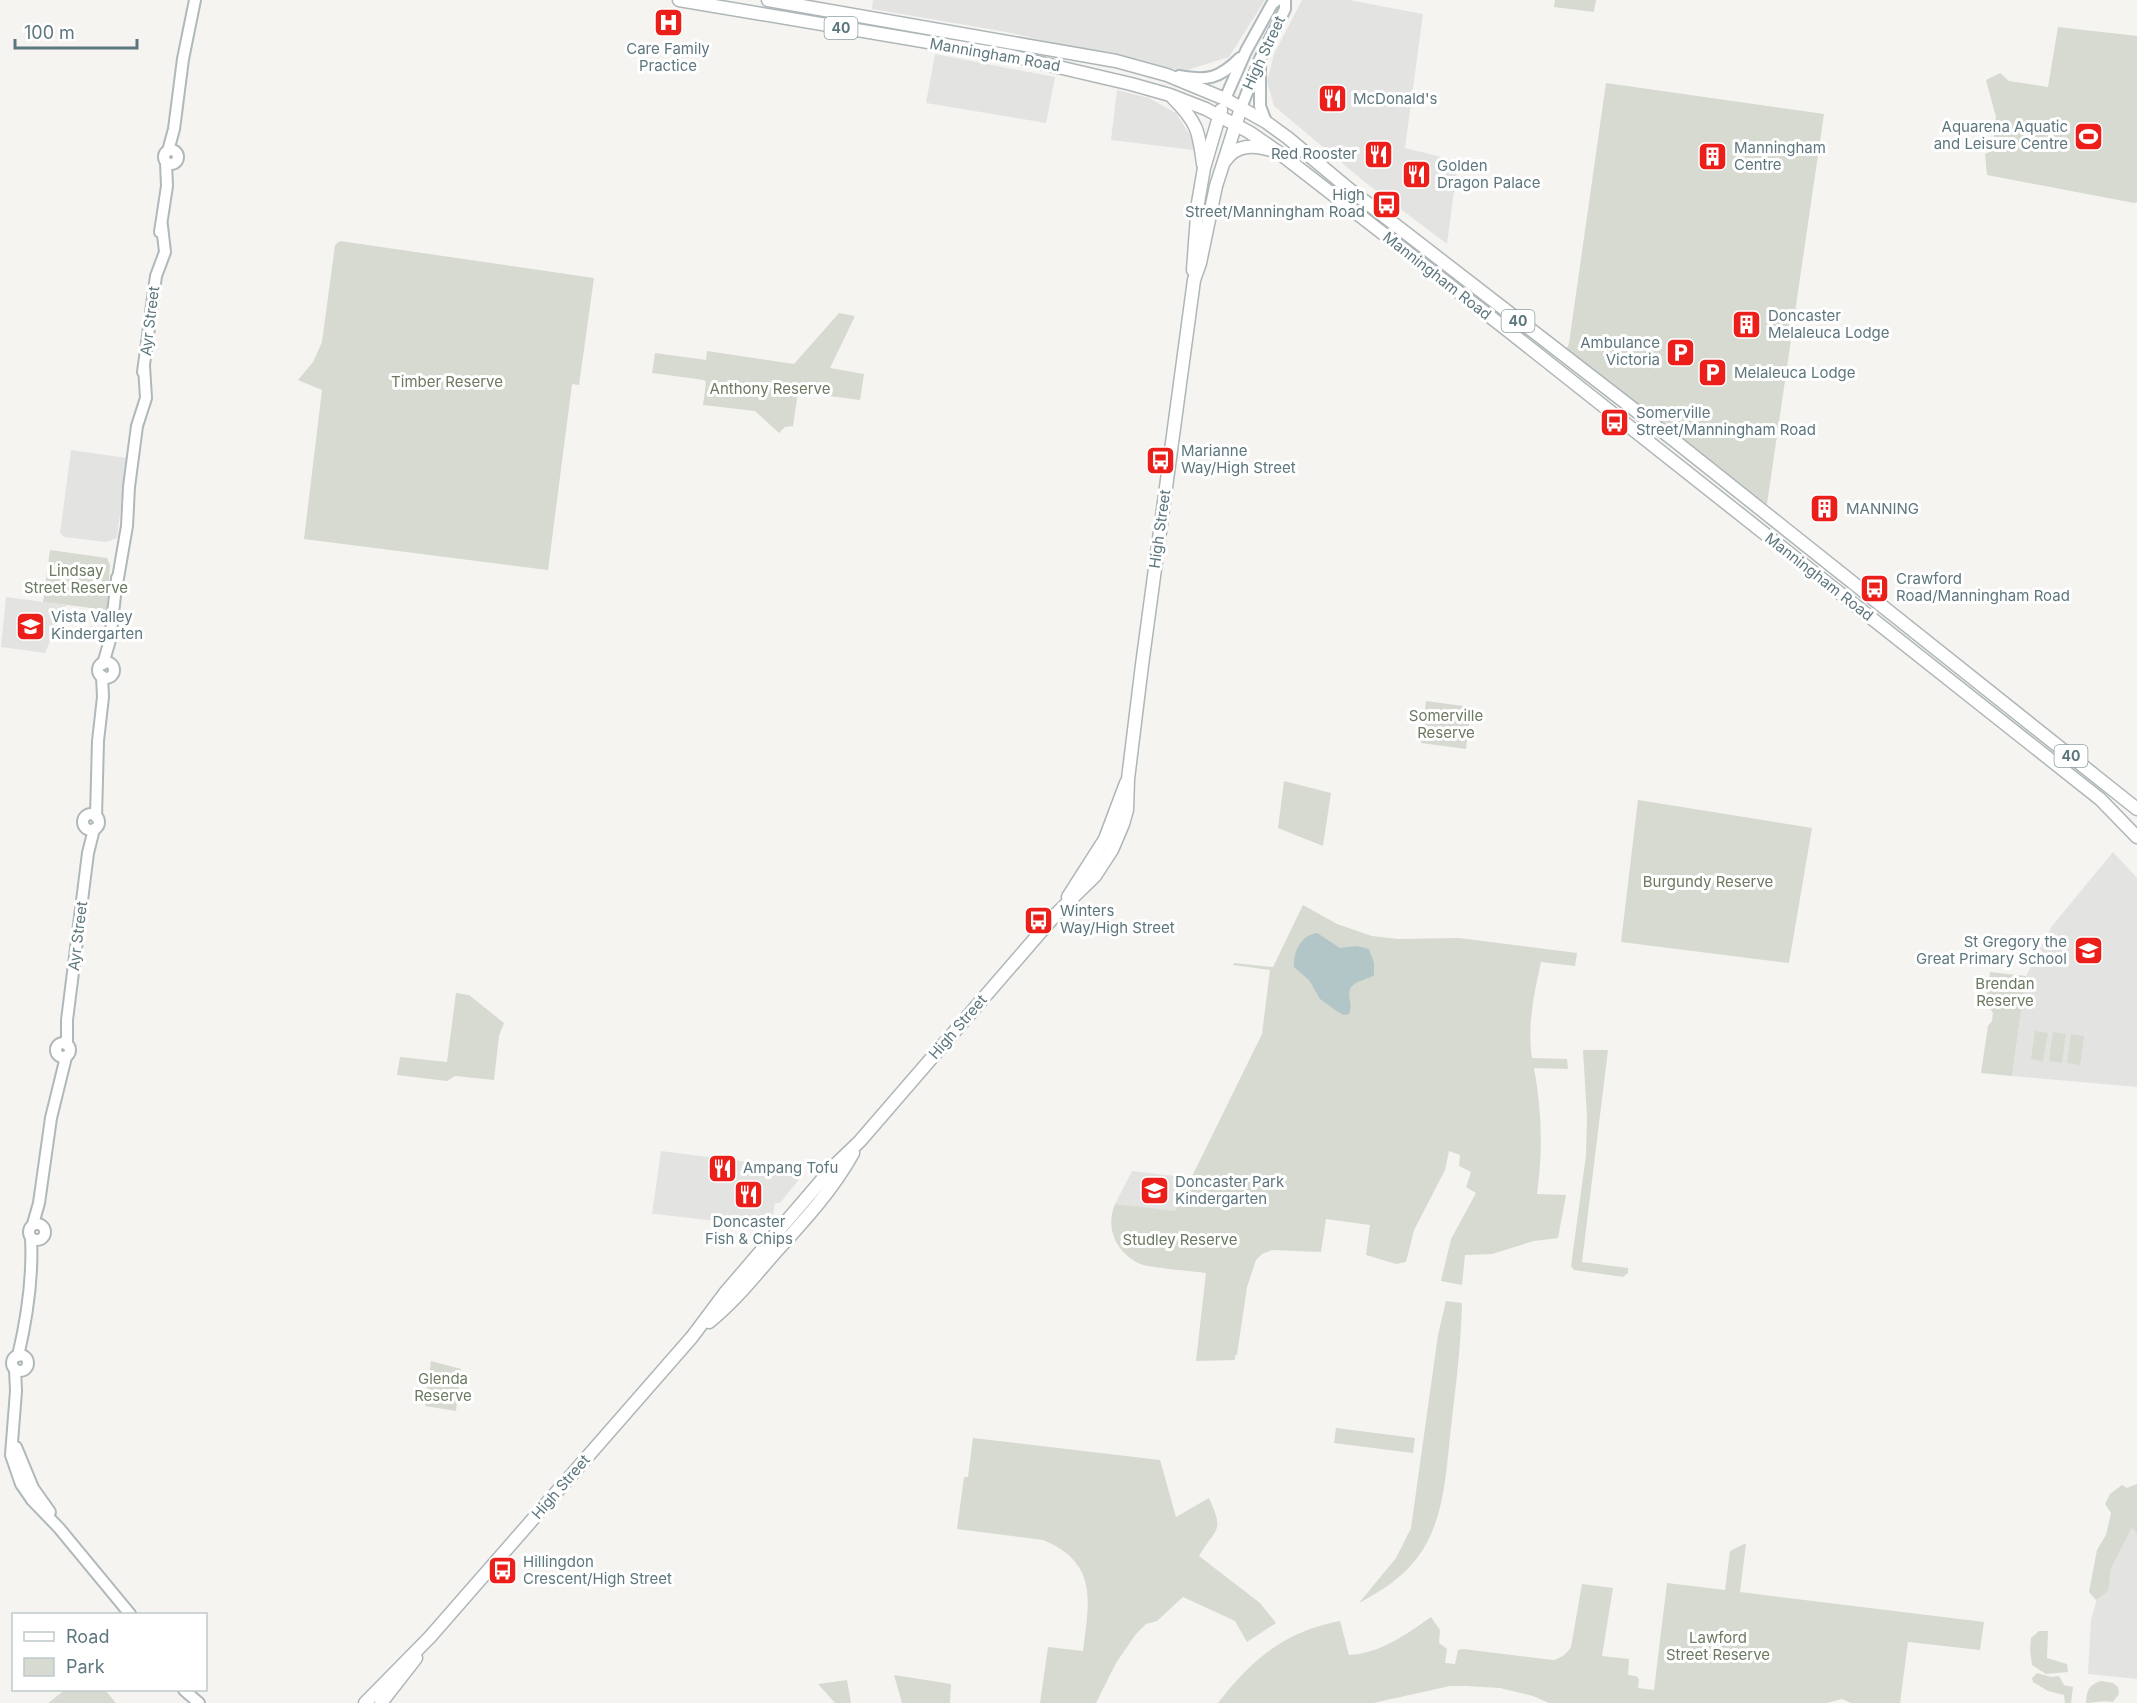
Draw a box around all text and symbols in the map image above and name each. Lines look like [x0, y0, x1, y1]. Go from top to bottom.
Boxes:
hospital icon: Care Family Practice [652, 6, 684, 38]
scale bar [15, 12, 136, 50]
street label: High Street [1238, 13, 1289, 93]
road number: 40 [824, 17, 858, 39]
text: 100 m [24, 22, 75, 43]
street label: Manningham Road [928, 34, 1062, 75]
place label: Care Family Practice [626, 39, 710, 75]
restaurant icon: McDonald's [1316, 83, 1348, 115]
place label: McDonald's [1353, 89, 1438, 108]
place label: Aquarena Aquatic and Leisure Centre [1934, 117, 2068, 153]
sports icon: Aquarena Aquatic and Leisure Centre [2073, 120, 2105, 152]
restaurant icon: Red Rooster [1362, 138, 1394, 170]
place label: Manningham Centre [1734, 138, 1826, 174]
building icon: Manningham Centre [1697, 141, 1729, 173]
place label: Red Rooster [1271, 144, 1357, 163]
place label: Golden Dragon Palace [1437, 156, 1541, 192]
restaurant icon: Golden Dragon Palace [1400, 159, 1432, 191]
place label: High Street/Manningham Road [1185, 185, 1365, 221]
bus stop icon: High Street/Manningham Road [1370, 188, 1402, 220]
street label: Manningham Road [1379, 227, 1495, 324]
street label: Ayr Street [136, 285, 163, 357]
place label: Doncaster Melaleuca Lodge [1768, 306, 1890, 342]
building icon: Doncaster Melaleuca Lodge [1731, 309, 1763, 341]
road number: 40 [1502, 310, 1534, 332]
place label: Ambulance Victoria [1580, 333, 1660, 369]
parking icon: Ambulance Victoria [1665, 336, 1697, 368]
parking icon: Melaleuca Lodge [1697, 357, 1729, 389]
place label: Melaleuca Lodge [1734, 363, 1856, 382]
park label: Timber Reserve [391, 372, 503, 391]
park label: Anthony Reserve [710, 379, 830, 398]
place label: Somerville Street/Manningham Road [1636, 403, 1816, 439]
bus stop icon: Somerville Street/Manningham Road [1599, 406, 1631, 438]
place label: Marianne Way/High Street [1181, 441, 1296, 477]
bus stop icon: Marianne Way/High Street [1144, 444, 1176, 476]
street label: High Street [1145, 488, 1174, 570]
building icon: MANNING [1809, 493, 1841, 525]
place label: MANNING [1846, 499, 1919, 518]
street label: Manningham Road [1761, 528, 1877, 625]
park label: Lindsay Street Reserve [24, 561, 128, 597]
place label: Crawford Road/Manningham Road [1896, 569, 2070, 605]
bus stop icon: Crawford Road/Manningham Road [1859, 572, 1891, 604]
place label: Vista Valley Kindergarten [51, 607, 143, 643]
school or university icon: Vista Valley Kindergarten [14, 610, 46, 642]
park label: Somerville Reserve [1409, 706, 1483, 742]
road number: 40 [2054, 745, 2088, 767]
park label: Burgundy Reserve [1643, 872, 1773, 891]
street label: Ayr Street [64, 900, 91, 972]
place label: Winters Way/High Street [1060, 901, 1175, 937]
bus stop icon: Winters Way/High Street [1023, 904, 1055, 936]
place label: St Gregory the Great Primary School [1916, 932, 2067, 968]
school or university icon: St Gregory the Great Primary School [2072, 935, 2104, 967]
park label: Brendan Reserve [1975, 974, 2035, 1010]
street label: High Street [924, 990, 991, 1063]
restaurant icon: Ampang Tofu [706, 1152, 738, 1184]
place label: Ampang Tofu [743, 1158, 838, 1177]
place label: Doncaster Park Kindergarten [1175, 1172, 1285, 1208]
school or university icon: Doncaster Park Kindergarten [1138, 1175, 1170, 1207]
restaurant icon: Doncaster Fish & Chips [733, 1179, 765, 1211]
place label: Doncaster Fish & Chips [705, 1212, 793, 1248]
park label: Studley Reserve [1123, 1230, 1237, 1249]
park label: Glenda Reserve [414, 1369, 472, 1405]
street label: High Street [527, 1450, 594, 1523]
place label: Hillingdon Crescent/High Street [523, 1552, 672, 1588]
bus stop icon: Hillingdon Crescent/High Street [486, 1555, 518, 1587]
legend [12, 1613, 207, 1691]
text: Road [66, 1626, 109, 1647]
park label: Lawford Street Reserve [1666, 1628, 1770, 1664]
text: Park [66, 1656, 105, 1677]

